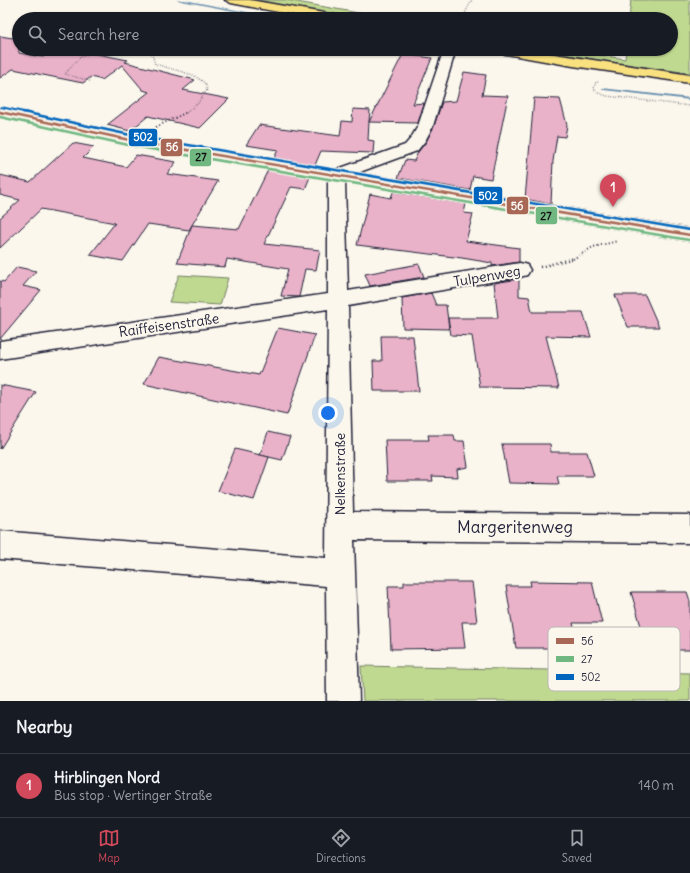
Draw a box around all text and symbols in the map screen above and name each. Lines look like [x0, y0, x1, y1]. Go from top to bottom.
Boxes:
search box [12, 12, 678, 56]
icon: search [26, 23, 48, 45]
text: Search here [58, 25, 139, 44]
line badge: 502 [128, 128, 158, 147]
text: 502 [133, 130, 153, 144]
line badge: 56 [160, 138, 183, 157]
text: 56 [166, 140, 178, 154]
line badge: 27 [189, 148, 212, 167]
text: 27 [195, 150, 207, 164]
pin: 1 [600, 174, 626, 207]
line badge: 502 [473, 186, 503, 205]
text: 502 [478, 189, 498, 203]
line badge: 56 [506, 196, 529, 215]
text: 56 [511, 199, 523, 213]
line badge: 27 [535, 206, 558, 225]
text: 27 [540, 209, 552, 223]
street label: Tulpenweg [452, 261, 522, 291]
street label: Raiffeisenstraße [118, 309, 220, 341]
your location [318, 403, 338, 423]
street label: Nelkenstraße [331, 433, 349, 515]
street label: Margeritenweg [457, 516, 573, 538]
legend [548, 627, 680, 691]
text: 56 [581, 634, 594, 648]
text: 27 [581, 652, 593, 666]
text: 502 [581, 670, 601, 684]
text: Nearby [16, 716, 72, 738]
text: Hirblingen Nord [54, 768, 160, 787]
text: 1 [26, 777, 32, 794]
text: 140 m [638, 777, 674, 794]
text: Bus stop · Wertinger Straße [54, 787, 212, 804]
tab: Map [98, 827, 120, 865]
tab: Directions [316, 827, 366, 865]
tab: Saved [562, 827, 592, 865]

